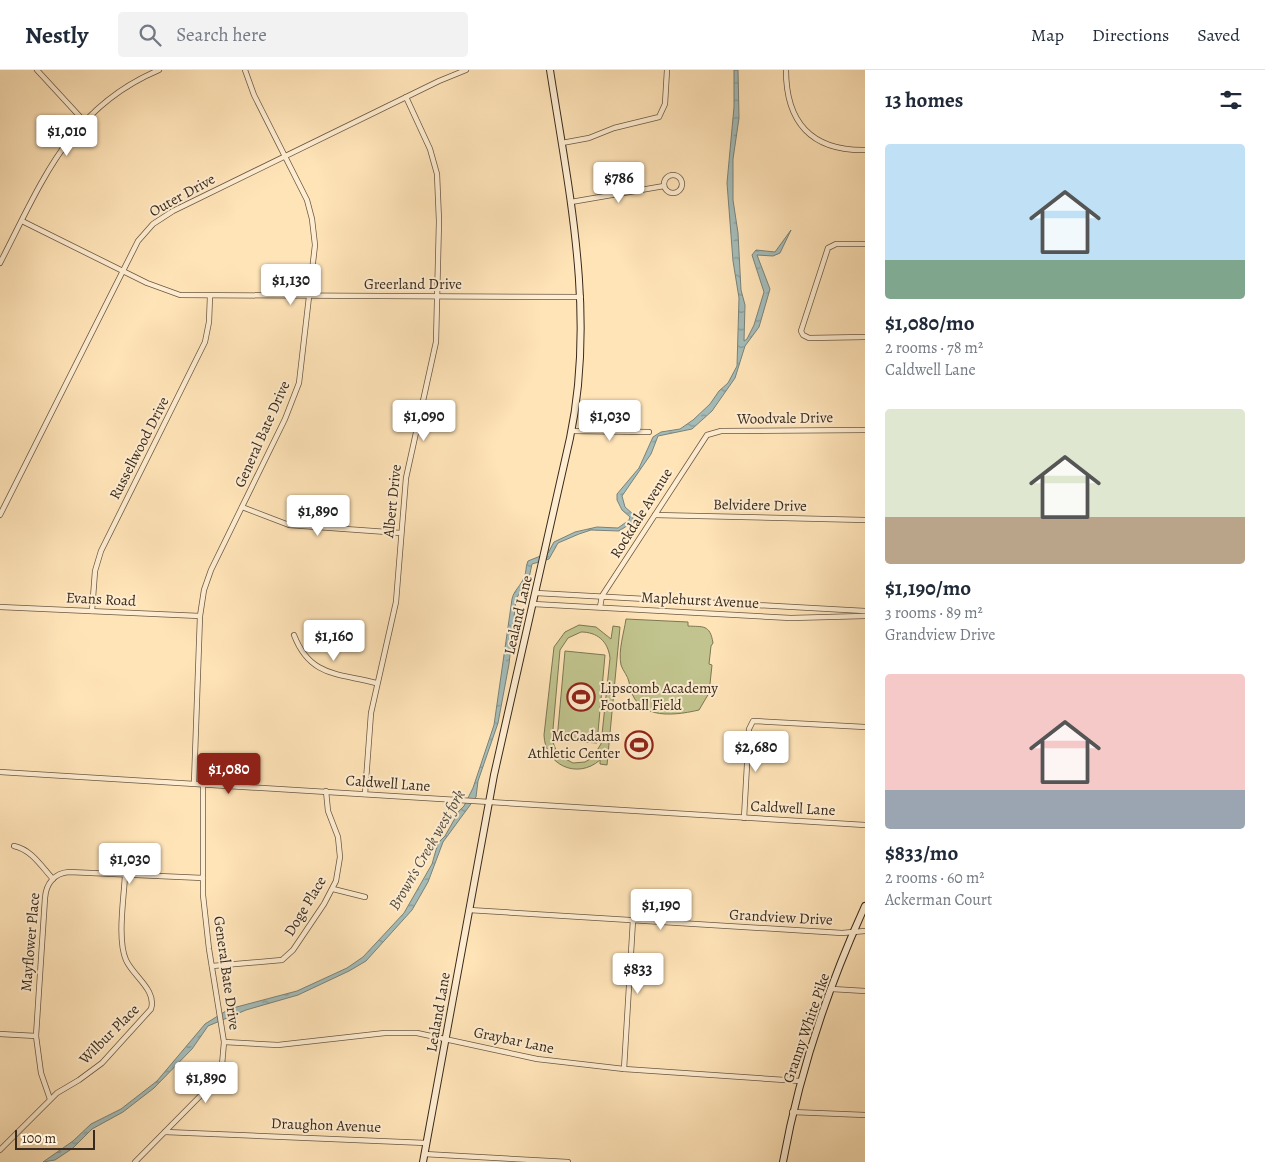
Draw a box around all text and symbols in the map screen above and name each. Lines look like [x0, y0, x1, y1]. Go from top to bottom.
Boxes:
search box [118, 12, 468, 57]
text: Nestly [25, 19, 88, 51]
icon: search [136, 21, 164, 49]
text: Search here [176, 22, 267, 48]
text: Map [1031, 23, 1064, 47]
text: Directions [1092, 23, 1169, 47]
text: Saved [1197, 23, 1240, 47]
text: 13 homes [885, 86, 963, 114]
icon: filters [1217, 86, 1245, 114]
pin: $1,010 [26, 114, 108, 157]
text: $1,010 [47, 120, 87, 142]
pin: $786 [589, 162, 649, 204]
text: $786 [604, 167, 634, 189]
street label: Outer Drive [145, 169, 219, 221]
icon: home [1020, 177, 1110, 267]
pin: $1,130 [250, 264, 332, 306]
text: $1,130 [272, 269, 310, 291]
street label: Greerland Drive [364, 274, 462, 294]
text: $1,080/mo [885, 309, 975, 337]
text: 2 rooms · 78 m² [885, 337, 983, 359]
text: Caldwell Lane [885, 359, 976, 381]
street label: General Bate Drive [230, 377, 295, 491]
street label: Russellwood Drive [104, 393, 174, 503]
pin: $1,090 [383, 400, 465, 442]
pin: $1,030 [569, 400, 651, 442]
text: $1,090 [404, 405, 445, 427]
text: $1,030 [590, 405, 630, 427]
street label: Woodvale Drive [736, 407, 834, 429]
icon: home [1020, 442, 1110, 532]
street label: Albert Drive [378, 463, 406, 540]
street label: Rockdale Avenue [605, 464, 677, 562]
pin: $1,890 [277, 494, 359, 537]
street label: Belvidere Drive [713, 494, 807, 516]
text: $1,890 [298, 500, 338, 522]
street label: Lealand Lane [499, 573, 537, 657]
text: $1,190/mo [885, 574, 971, 602]
street label: Evans Road [65, 587, 138, 611]
street label: Maplehurst Avenue [640, 587, 760, 613]
text: 3 rooms · 89 m² [885, 602, 983, 624]
pin: $1,160 [293, 620, 375, 662]
text: Grandview Drive [885, 624, 995, 646]
text: $1,160 [315, 625, 353, 647]
place label: Lipscomb Academy Football Field [600, 678, 718, 715]
sports icon: Lipscomb Academy Football Field [566, 682, 596, 712]
icon: home [1020, 707, 1110, 797]
place label: McCadams Athletic Center [527, 726, 620, 763]
sports icon: McCadams Athletic Center [624, 730, 654, 760]
pin: $2,680 [715, 730, 797, 773]
text: $2,680 [735, 736, 777, 758]
pin: $1,080 [188, 752, 270, 795]
text: $1,080 [208, 758, 250, 780]
street label: Caldwell Lane [345, 770, 431, 796]
water label: Brown's Creek west fork [383, 786, 471, 914]
street label: Caldwell Lane [750, 796, 836, 820]
text: $833/mo [885, 839, 958, 867]
pin: $1,030 [89, 842, 171, 885]
text: $1,030 [110, 848, 150, 870]
text: 2 rooms · 60 m² [885, 867, 985, 889]
street label: Doge Place [279, 872, 331, 940]
pin: $1,190 [620, 888, 702, 931]
text: Ackerman Court [885, 889, 992, 911]
street label: Mayflower Place [16, 891, 44, 992]
text: $1,190 [642, 894, 680, 916]
street label: Grandview Drive [729, 904, 833, 930]
street label: General Bate Drive [209, 915, 245, 1032]
pin: $833 [608, 952, 668, 995]
text: $833 [624, 958, 652, 980]
street label: Lealand Lane [421, 970, 455, 1053]
street label: Granny White Pike [778, 970, 834, 1086]
street label: Wilbur Place [74, 999, 144, 1069]
street label: Graybar Lane [472, 1022, 556, 1058]
pin: $1,890 [165, 1062, 247, 1104]
text: $1,890 [186, 1067, 226, 1089]
street label: Draughon Avenue [271, 1113, 382, 1137]
scale bar [15, 1127, 95, 1150]
text: 100 m [22, 1129, 56, 1148]

